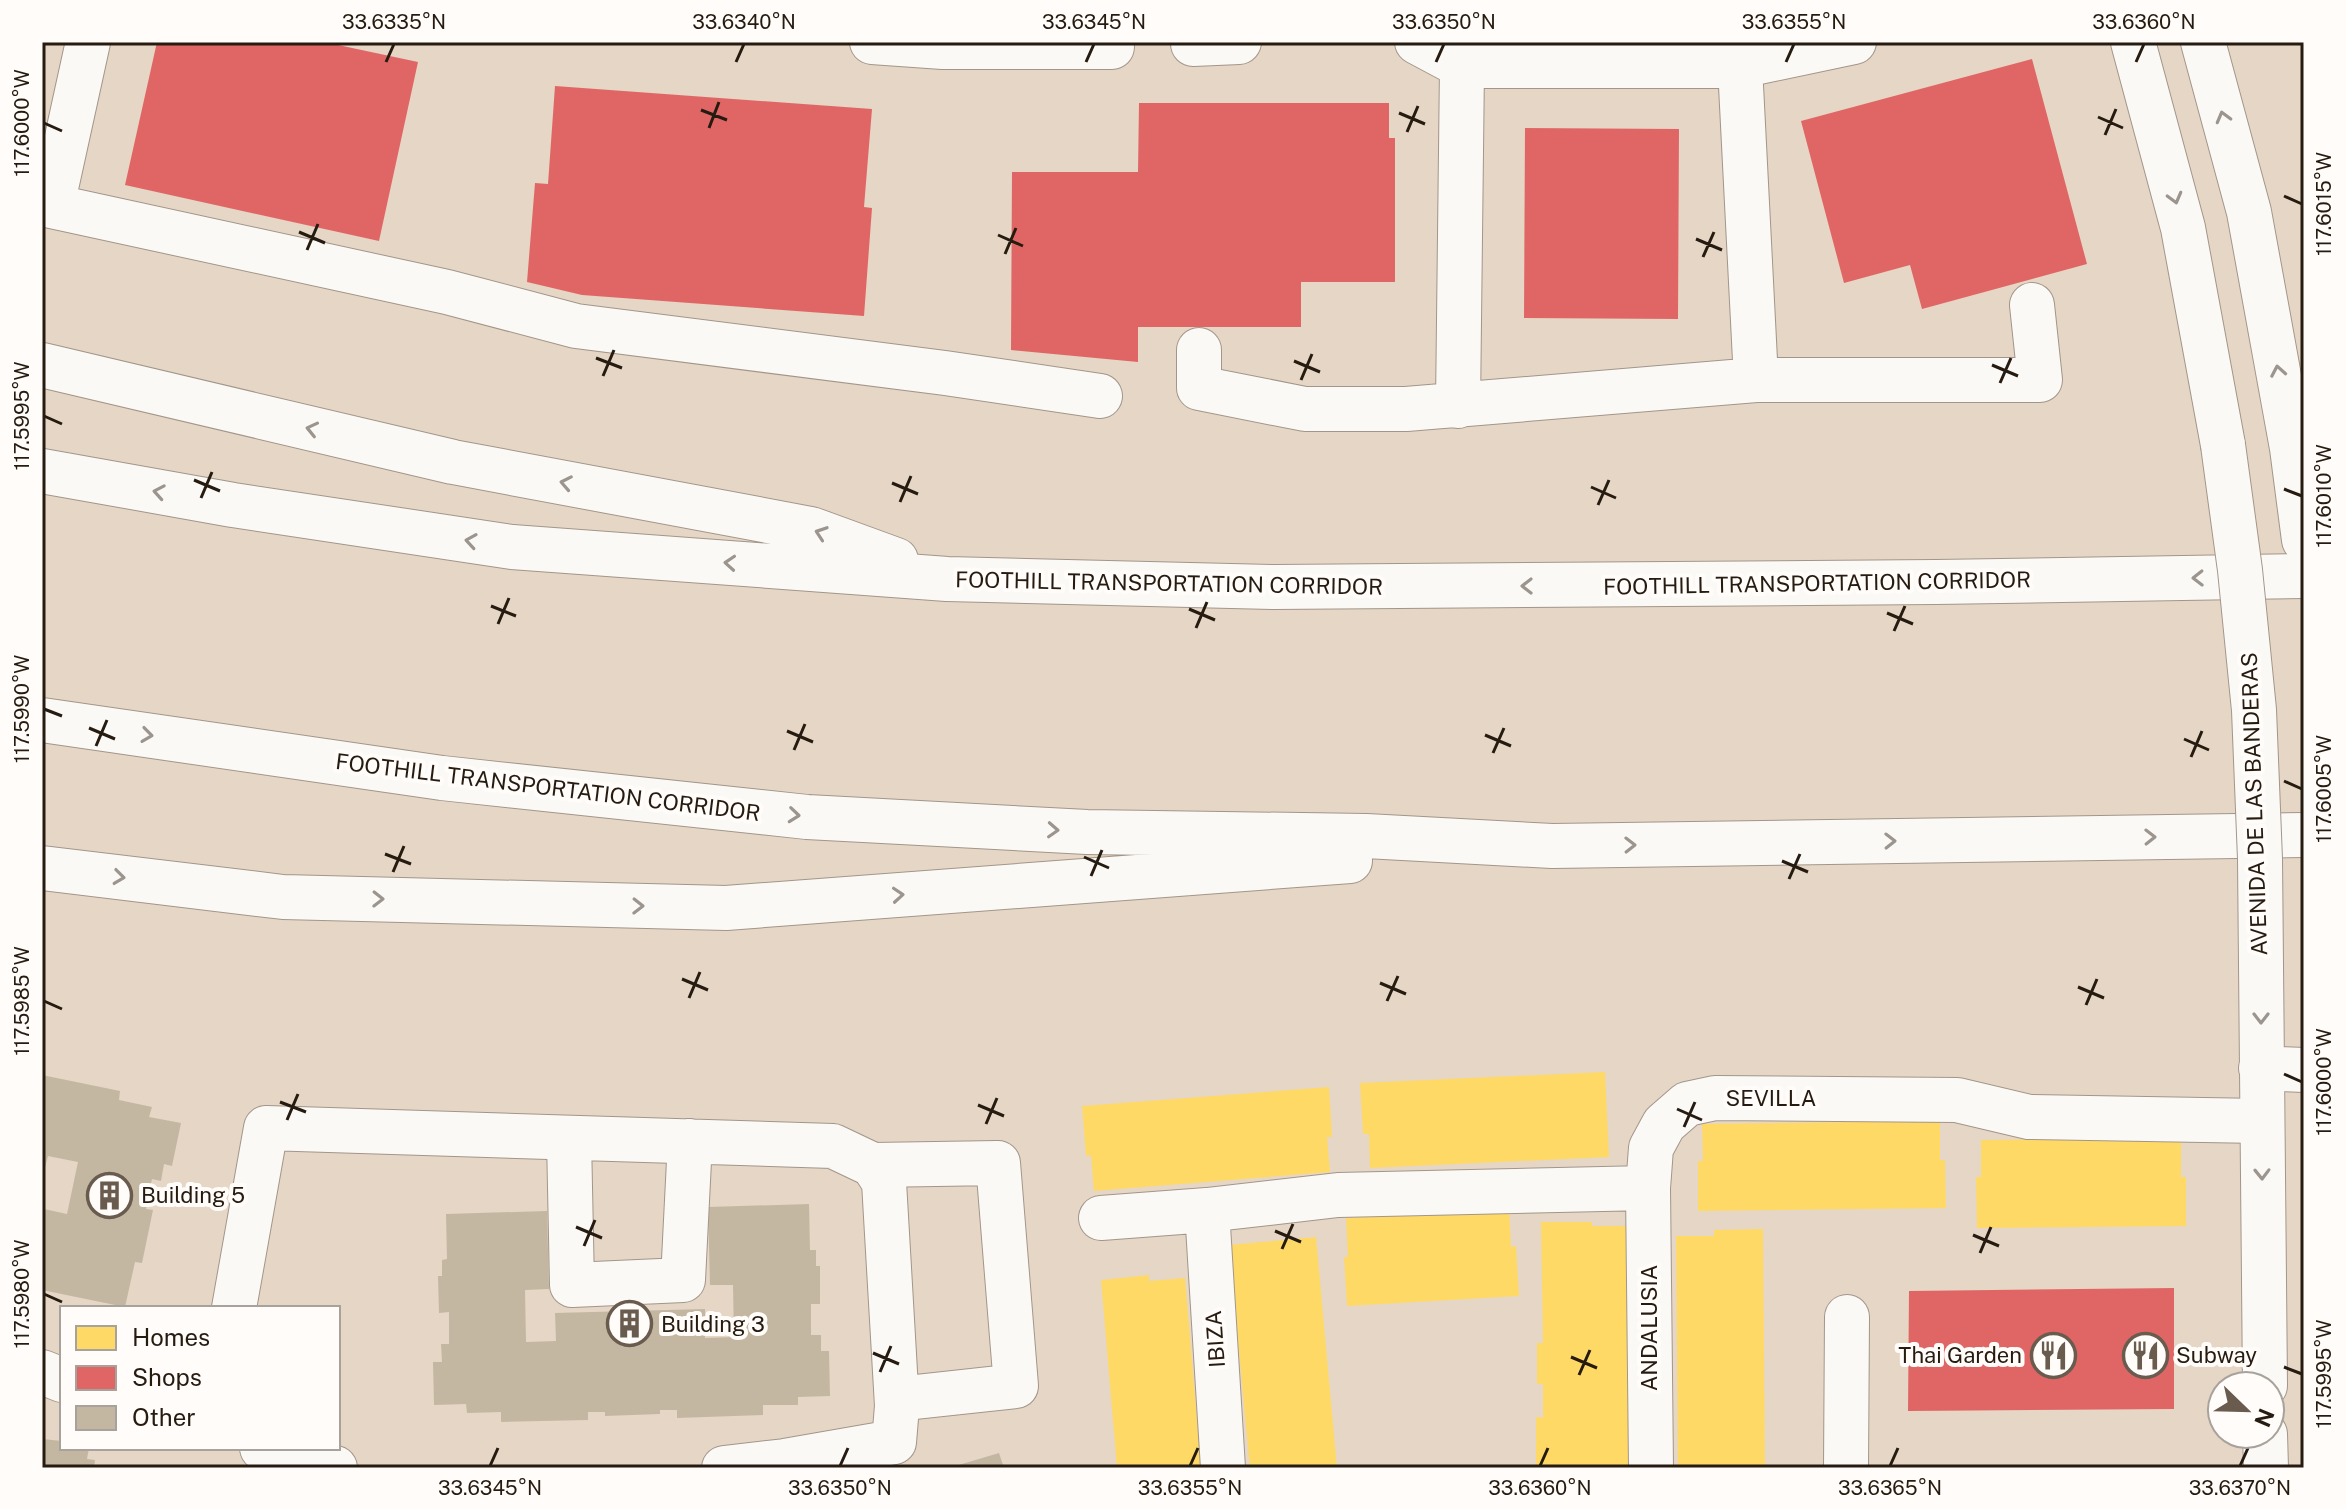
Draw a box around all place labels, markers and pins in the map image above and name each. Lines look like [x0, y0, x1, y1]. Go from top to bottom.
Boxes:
building icon: Building 5 [86, 1171, 134, 1219]
place label: Building 5 [141, 1182, 245, 1208]
building icon: Building 3 [606, 1300, 654, 1348]
place label: Building 3 [661, 1311, 765, 1337]
restaurant icon: Thai Garden [2029, 1331, 2077, 1379]
restaurant icon: Subway [2121, 1331, 2169, 1379]
place label: Thai Garden [1898, 1342, 2022, 1368]
place label: Subway [2176, 1342, 2257, 1368]

